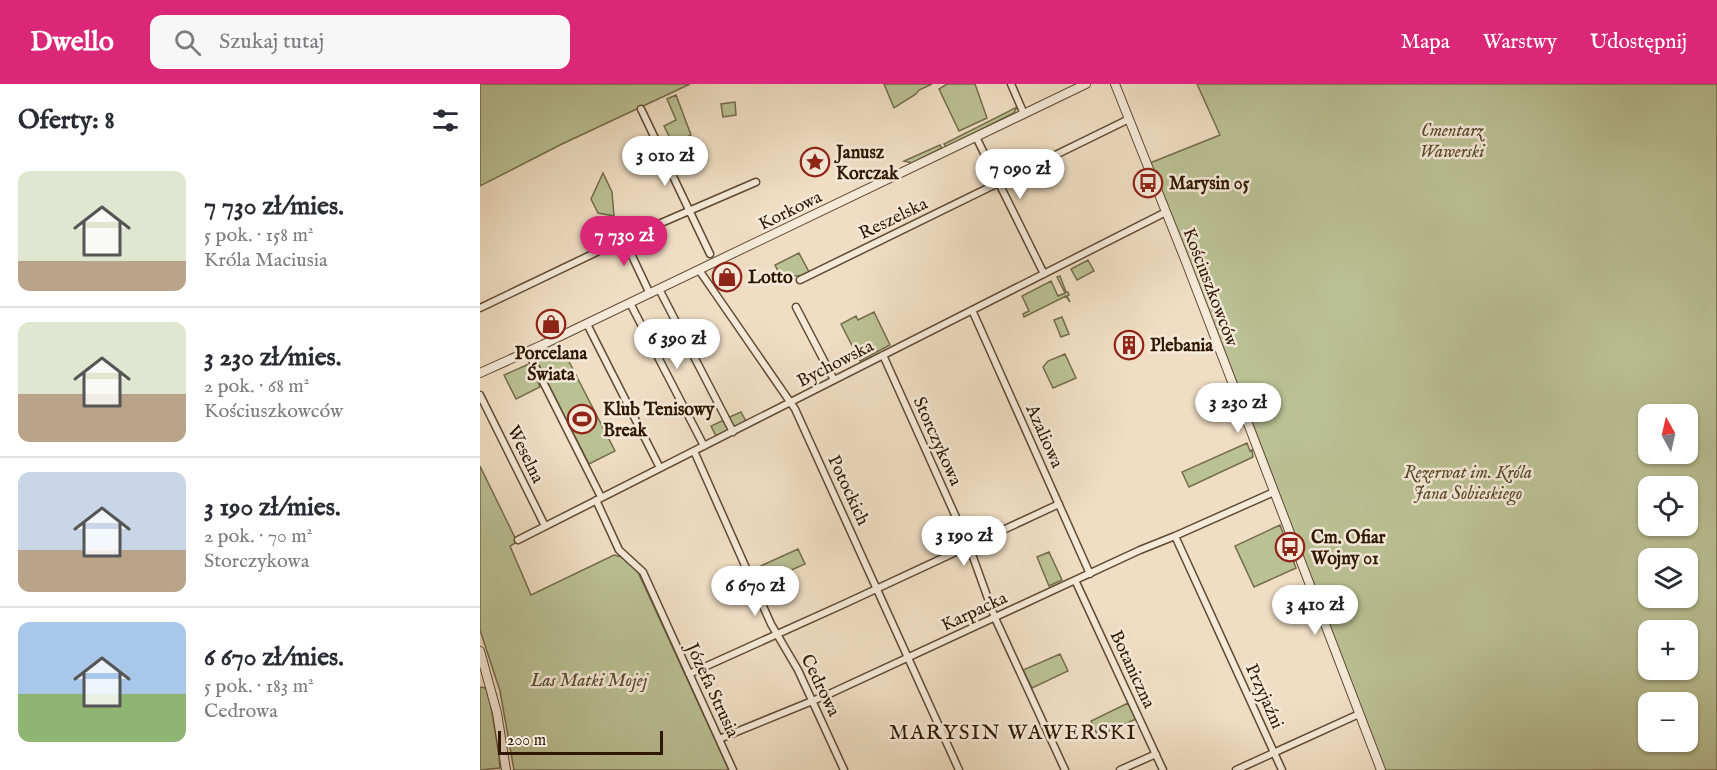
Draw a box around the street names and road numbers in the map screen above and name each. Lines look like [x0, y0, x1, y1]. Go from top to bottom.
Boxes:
street label: Korkowa [755, 186, 826, 237]
street label: Reszelska [856, 193, 932, 246]
street label: Kościuszkowców [1176, 225, 1243, 351]
street label: Bychowska [794, 335, 878, 393]
street label: Storczykowa [907, 394, 967, 490]
street label: Azaliowa [1019, 400, 1068, 472]
street label: Weselna [501, 422, 549, 487]
street label: Potockich [821, 452, 874, 530]
street label: Karpacka [938, 587, 1011, 638]
street label: Botaniczna [1104, 627, 1160, 712]
street label: Józefa Strusia [679, 638, 744, 742]
street label: Cedrowa [795, 651, 845, 721]
street label: Przyjaźni [1239, 660, 1288, 733]

